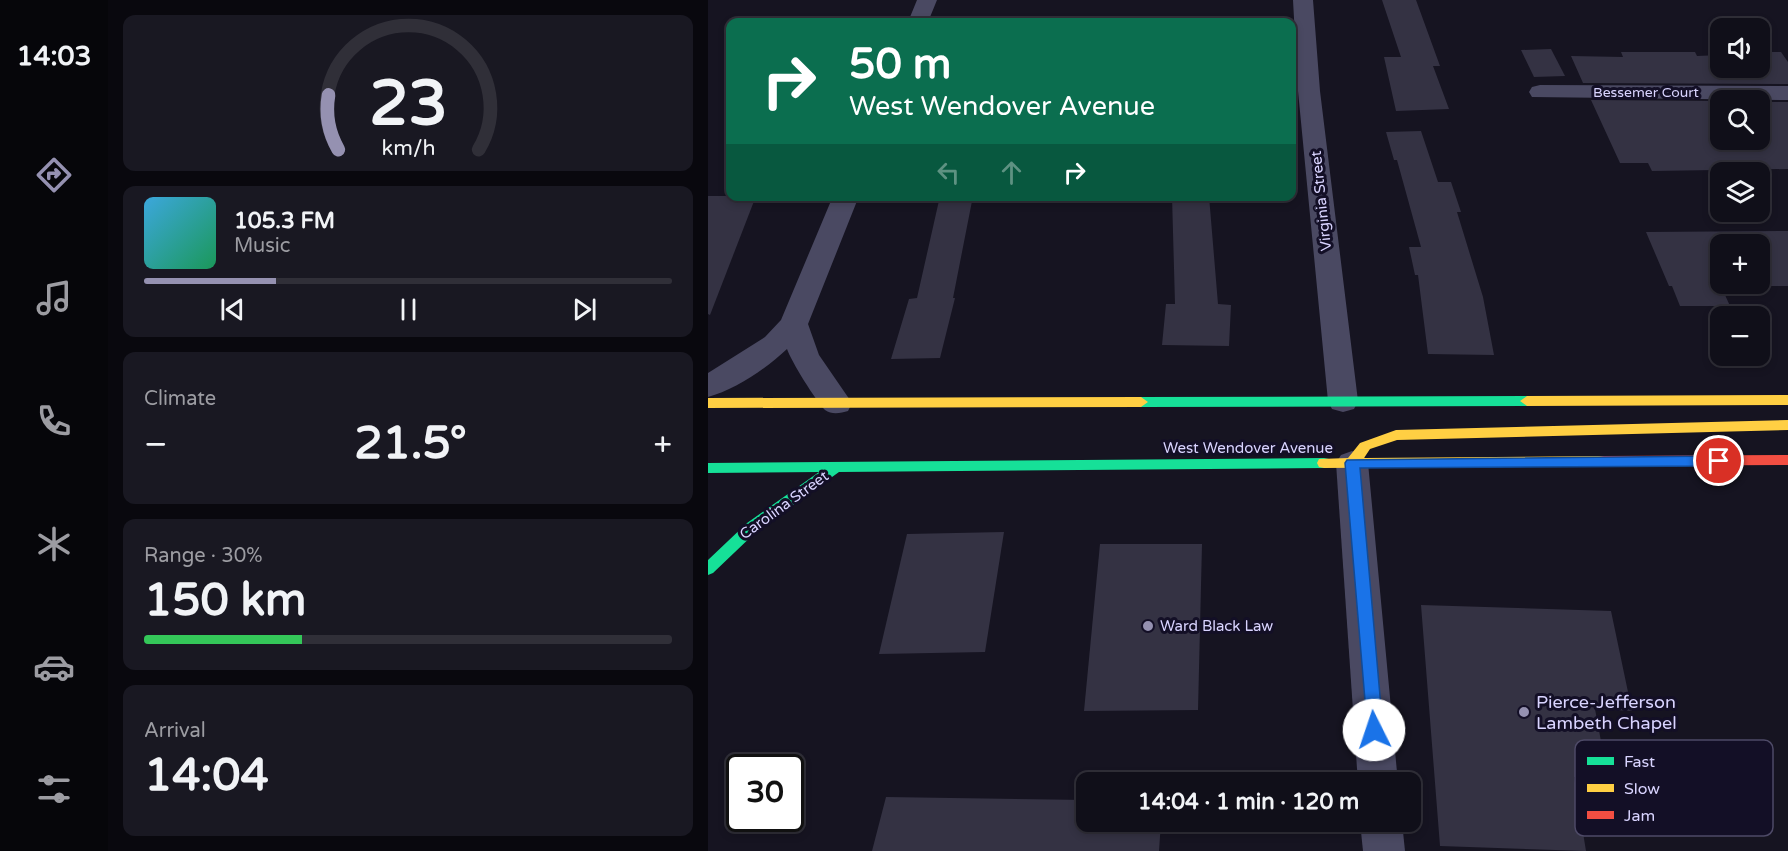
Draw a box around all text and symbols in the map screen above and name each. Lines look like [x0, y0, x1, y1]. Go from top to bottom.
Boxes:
map controls [1710, 18, 1770, 366]
button: sound [1710, 18, 1770, 78]
text: 50 m [849, 39, 951, 90]
text: 14:03 [17, 40, 91, 73]
icon: right [750, 42, 828, 120]
text: 23 [369, 67, 447, 142]
street label: Bessemer Court [1593, 84, 1700, 101]
text: West Wendover Avenue [849, 90, 1155, 123]
button: search [1710, 90, 1770, 150]
text: km/h [381, 135, 435, 161]
street label: Virginia Street [1307, 150, 1335, 252]
icon: directions [33, 154, 75, 196]
icon: left [932, 156, 965, 189]
icon: ahead [995, 156, 1028, 189]
icon: right [1058, 156, 1091, 189]
button: layers [1710, 162, 1770, 222]
text: 105.3 FM [234, 208, 335, 234]
text: Music [234, 234, 290, 258]
button: + [1710, 234, 1770, 294]
icon: music [33, 277, 75, 319]
icon: previous [216, 293, 249, 326]
icon: pause [392, 293, 425, 326]
icon: next [568, 293, 601, 326]
button: − [1710, 306, 1770, 366]
text: Climate [144, 387, 216, 411]
icon: phone [33, 400, 75, 442]
text: 21.5° [354, 417, 467, 471]
text: − [144, 425, 168, 464]
text: + [653, 425, 672, 464]
pin [1693, 435, 1744, 486]
street label: West Wendover Avenue [1163, 439, 1333, 457]
icon: arrive [1702, 444, 1735, 477]
street label: Carolina Street [736, 467, 832, 543]
icon: climate [33, 523, 75, 565]
text: Range · 30% [144, 544, 263, 568]
text: 150 km [144, 574, 306, 628]
place label: Ward Black Law [1160, 617, 1273, 635]
marker: Ward Black Law [1141, 619, 1155, 633]
icon: car [33, 646, 75, 688]
place label: Pierce-Jefferson Lambeth Chapel [1536, 691, 1677, 734]
position arrow [1342, 698, 1406, 762]
marker: Pierce-Jefferson Lambeth Chapel [1517, 705, 1531, 719]
text: Arrival [144, 719, 206, 743]
legend [1575, 740, 1773, 836]
text: 14:04 [144, 749, 269, 803]
text: Fast [1624, 752, 1655, 772]
speed limit sign: 30 [726, 754, 804, 832]
icon: filters [33, 768, 75, 810]
text: Slow [1624, 779, 1660, 799]
text: 14:04 · 1 min · 120 m [1138, 789, 1359, 815]
text: Jam [1624, 806, 1655, 826]

